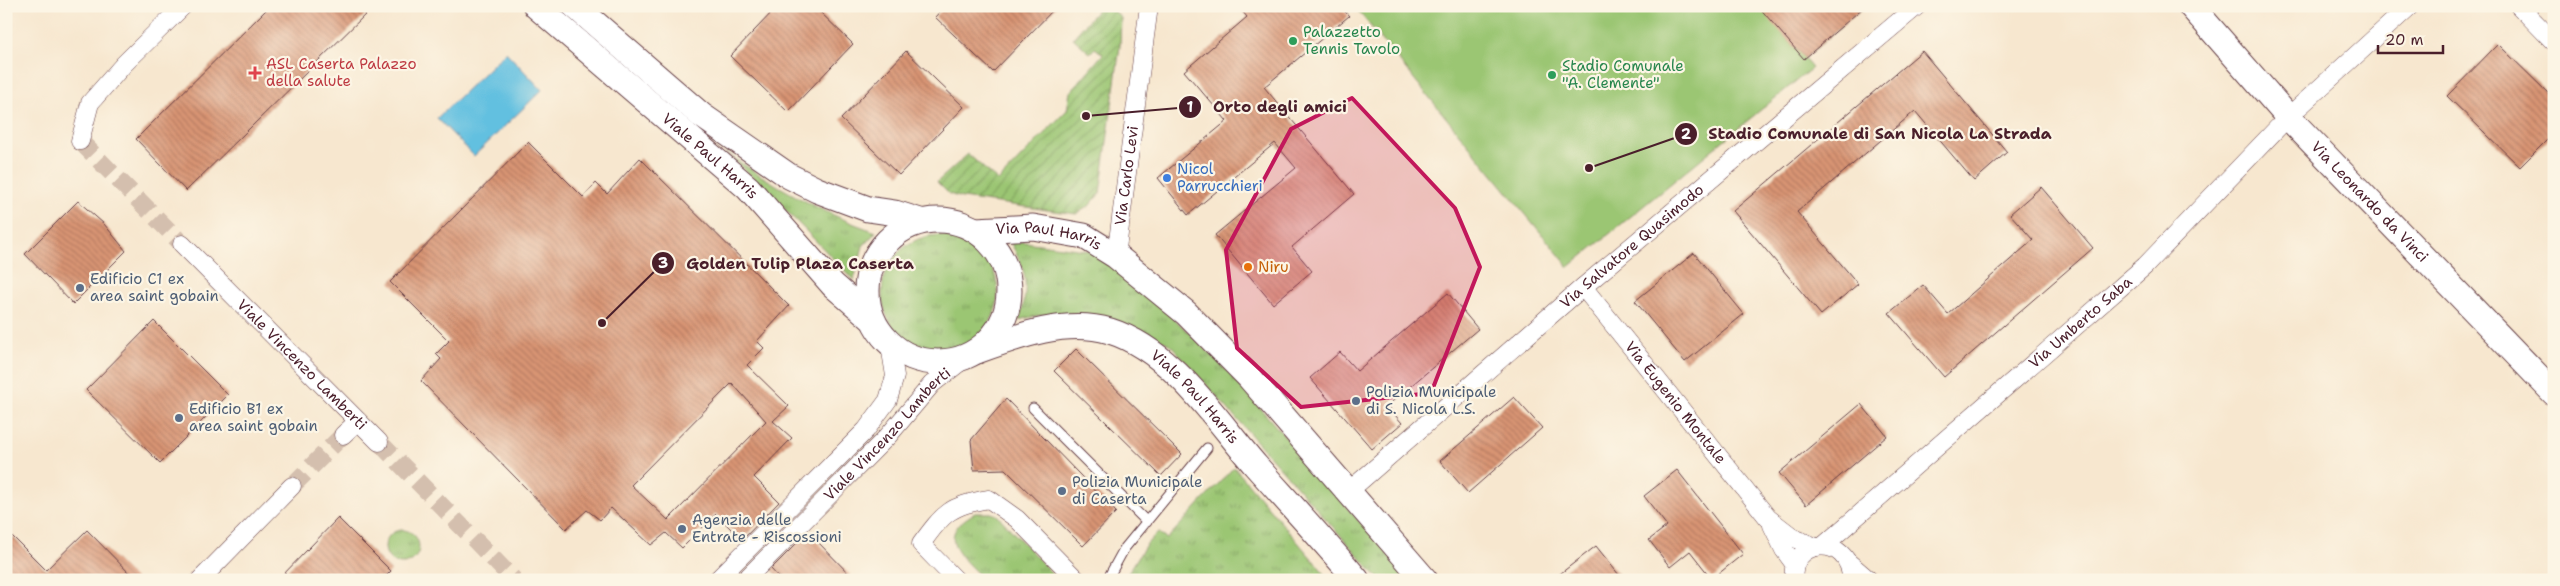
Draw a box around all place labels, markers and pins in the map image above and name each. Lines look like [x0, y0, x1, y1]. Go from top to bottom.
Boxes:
place label: Palazzetto Tennis Tavolo [1303, 22, 1400, 59]
marker: Palazzetto Tennis Tavolo [1287, 35, 1299, 47]
place label: ASL Caserta Palazzo della salute [266, 54, 416, 91]
place label: Stadio Comunale "A. Clemente" [1562, 56, 1684, 93]
marker: ASL Caserta Palazzo della salute [248, 66, 262, 80]
marker: Stadio Comunale "A. Clemente" [1546, 69, 1558, 81]
callout: Orto degli amici [1178, 91, 1356, 122]
callout: Stadio Comunale di San Nicola La Strada [1673, 118, 2062, 149]
place label: Nicol Parrucchieri [1177, 159, 1263, 196]
marker: Nicol Parrucchieri [1161, 172, 1173, 184]
callout: Golden Tulip Plaza Caserta [651, 248, 924, 279]
place label: Niru [1258, 257, 1289, 277]
marker: Niru [1242, 261, 1254, 273]
place label: Edificio C1 ex area saint gobain [90, 269, 219, 306]
marker: Edificio C1 ex area saint gobain [74, 282, 86, 294]
place label: Polizia Municipale di S. Nicola L.S. [1366, 382, 1496, 419]
marker: Polizia Municipale di S. Nicola L.S. [1350, 395, 1362, 407]
place label: Edificio B1 ex area saint gobain [189, 399, 318, 436]
marker: Edificio B1 ex area saint gobain [173, 412, 185, 424]
place label: Polizia Municipale di Caserta [1072, 472, 1202, 509]
marker: Polizia Municipale di Caserta [1056, 485, 1068, 497]
place label: Agenzia delle Entrate - Riscossioni [692, 510, 842, 547]
marker: Agenzia delle Entrate - Riscossioni [676, 523, 688, 535]

